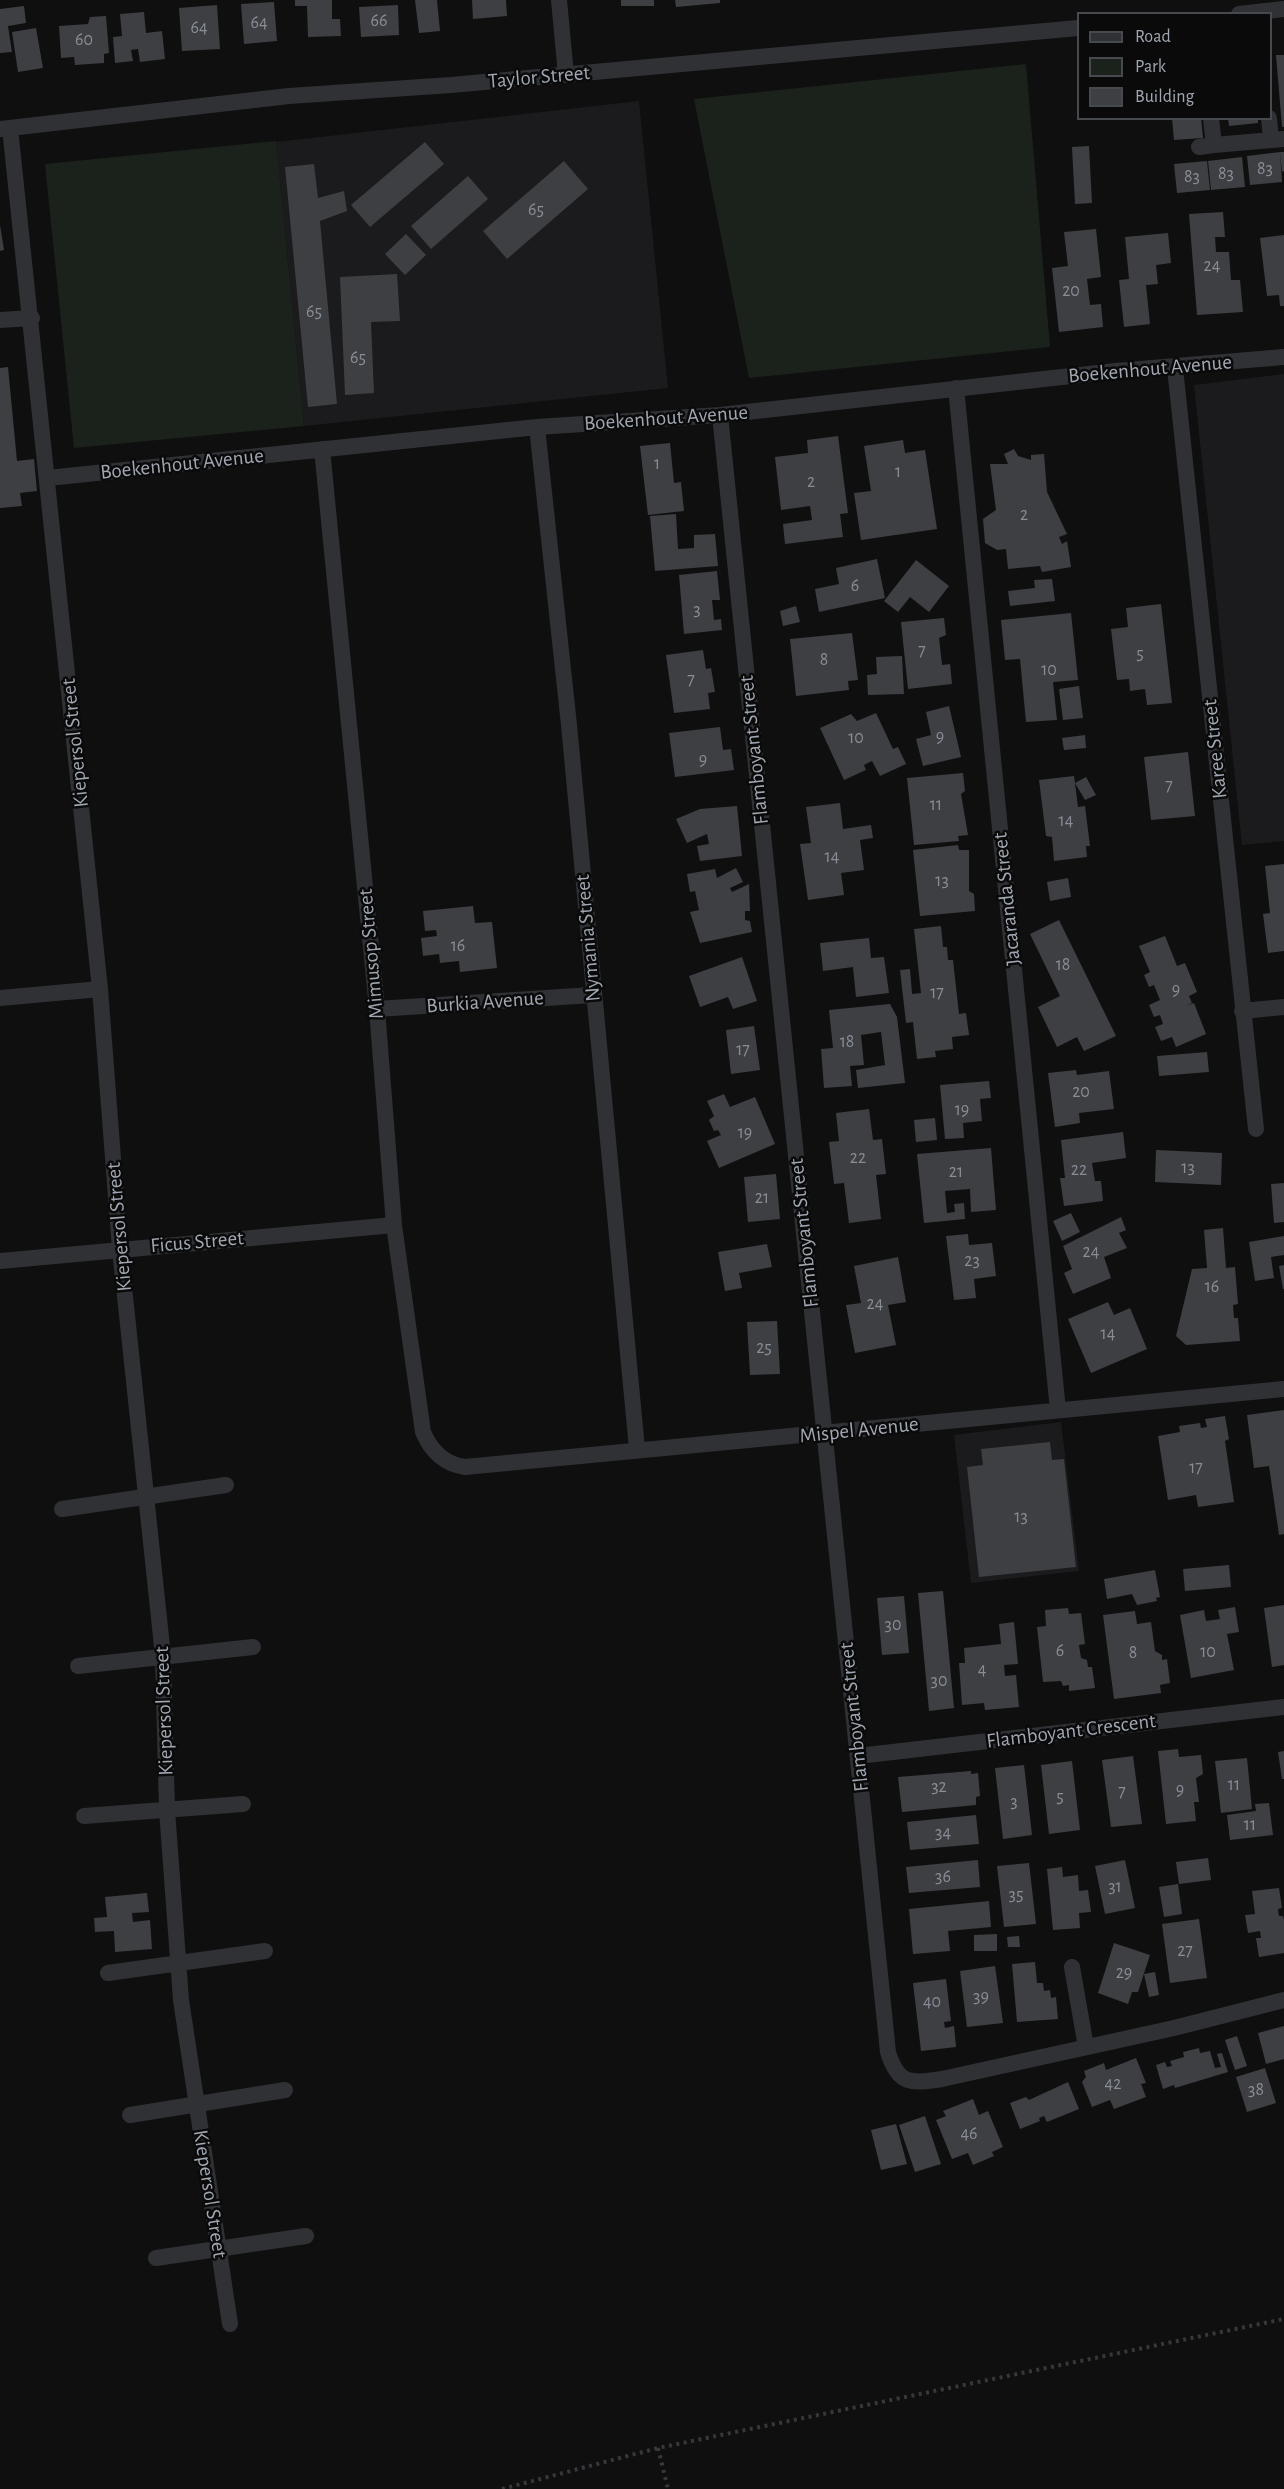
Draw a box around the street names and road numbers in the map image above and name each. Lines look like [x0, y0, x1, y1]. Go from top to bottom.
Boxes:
street label: Taylor Street [487, 60, 591, 94]
street label: Boekenhout Avenue [1067, 349, 1233, 389]
street label: Boekenhout Avenue [583, 400, 749, 436]
street label: Boekenhout Avenue [99, 443, 265, 485]
street label: Flamboyant Street [734, 674, 774, 826]
street label: Kiepersol Street [56, 677, 94, 809]
street label: Karee Street [1197, 698, 1233, 800]
street label: Jacaranda Street [987, 831, 1027, 967]
street label: Nymania Street [570, 873, 606, 1003]
street label: Mimusop Street [353, 888, 389, 1020]
street label: Burkia Avenue [425, 985, 545, 1019]
street label: Flamboyant Street [784, 1157, 824, 1309]
street label: Kiepersol Street [101, 1161, 137, 1293]
street label: Ficus Street [149, 1225, 245, 1259]
street label: Mispel Avenue [798, 1411, 920, 1449]
street label: Flamboyant Street [834, 1641, 874, 1793]
street label: Kiepersol Street [149, 1646, 179, 1776]
street label: Flamboyant Crescent [985, 1708, 1157, 1754]
street label: Kiepersol Street [187, 2128, 233, 2260]

